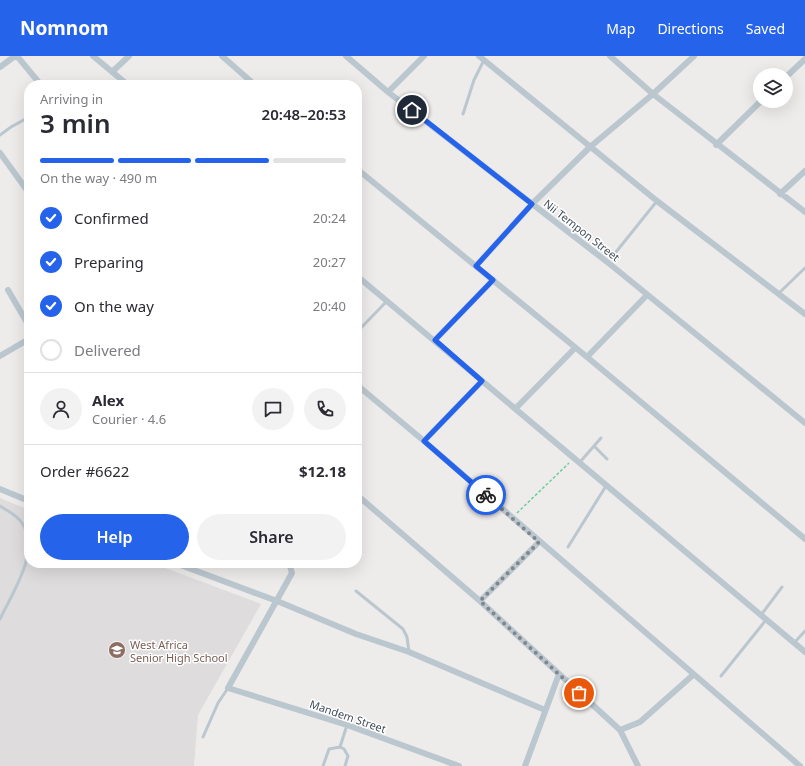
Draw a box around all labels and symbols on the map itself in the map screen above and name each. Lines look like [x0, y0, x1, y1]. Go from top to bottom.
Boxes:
pin [395, 93, 429, 127]
street label: Nii Tempon Street [541, 196, 623, 264]
courier [466, 475, 506, 515]
place label: West Africa Senior High School [130, 637, 228, 665]
school or university icon: West Africa Senior High School [107, 640, 127, 660]
pin [562, 676, 596, 710]
street label: Mandem Street [308, 696, 388, 736]

